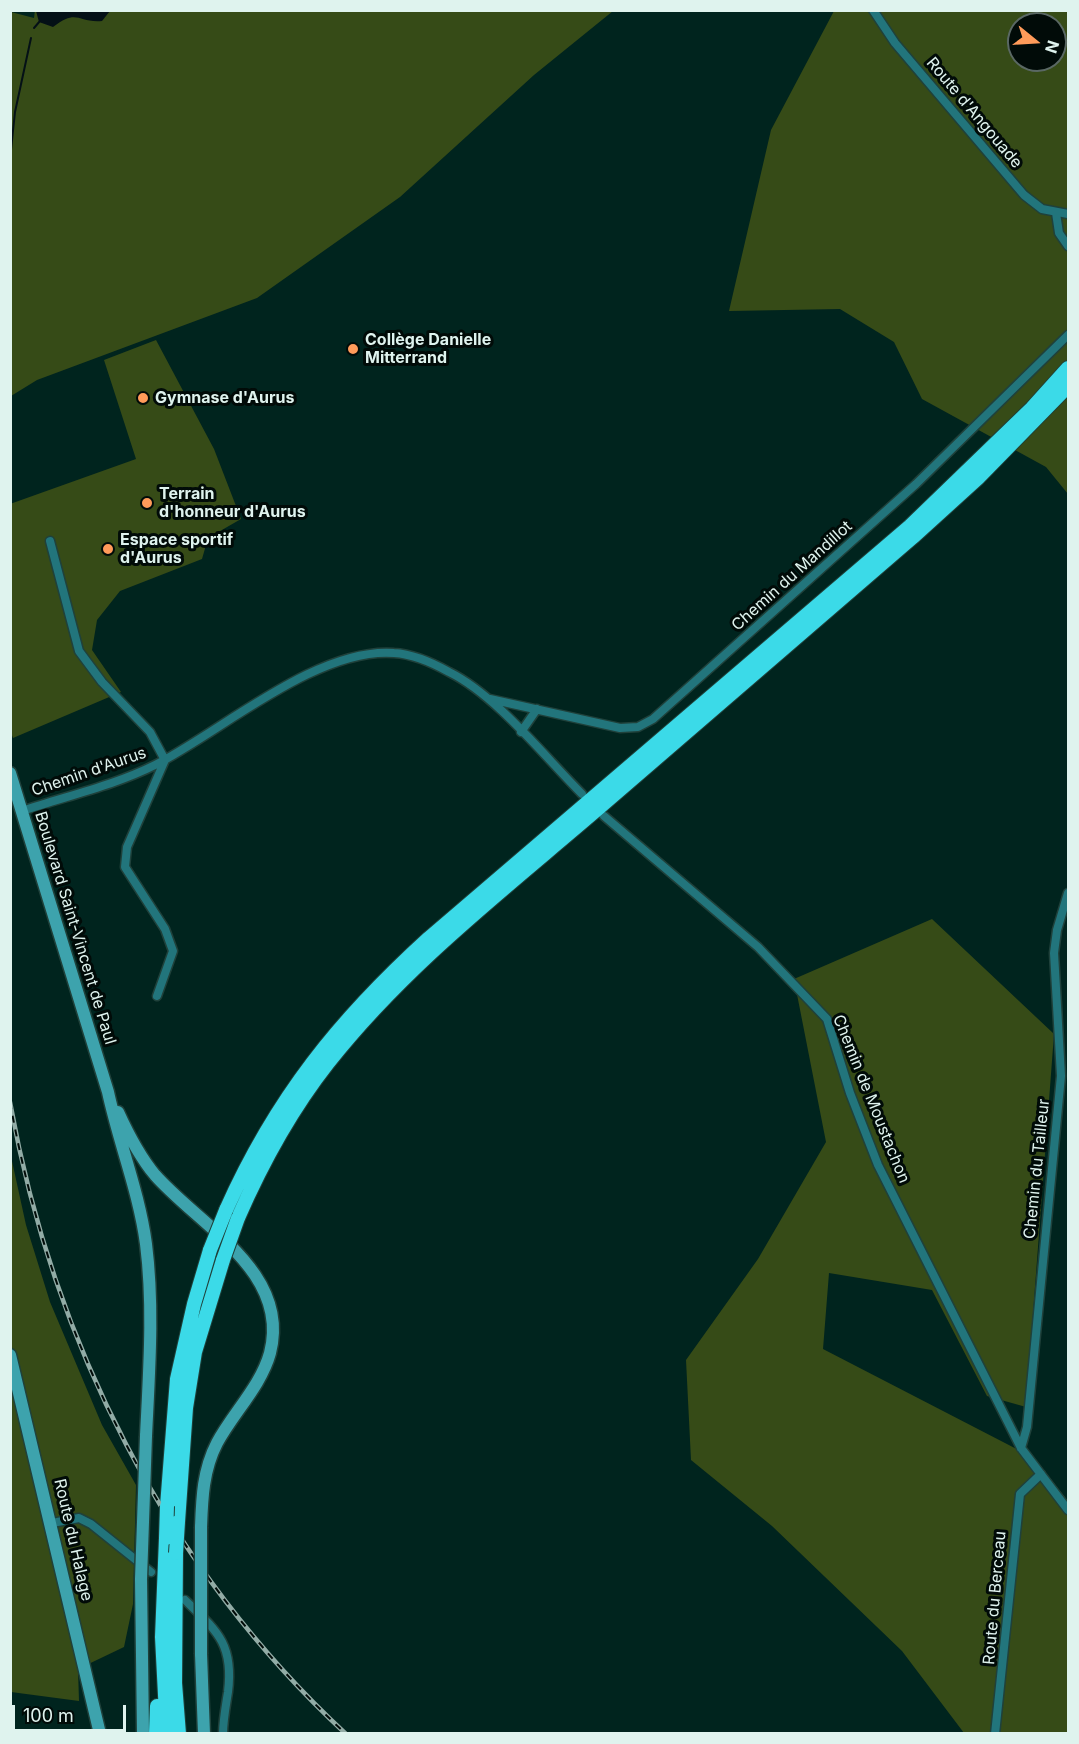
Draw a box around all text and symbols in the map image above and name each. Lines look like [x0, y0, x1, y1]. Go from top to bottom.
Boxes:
north arrow [1007, 12, 1067, 72]
text: N [1041, 38, 1064, 56]
street label: Route d'Angouade [922, 54, 1026, 172]
place label: Collège Danielle Mitterrand [365, 330, 491, 368]
marker: Collège Danielle Mitterrand [346, 342, 360, 356]
place label: Gymnase d'Aurus [155, 388, 294, 408]
marker: Gymnase d'Aurus [136, 391, 150, 405]
place label: Terrain d'honneur d'Aurus [159, 484, 306, 522]
marker: Terrain d'honneur d'Aurus [140, 496, 154, 510]
street label: Chemin du Mandillot [728, 517, 856, 635]
place label: Espace sportif d'Aurus [120, 530, 233, 568]
marker: Espace sportif d'Aurus [101, 542, 115, 556]
street label: Chemin d'Aurus [29, 743, 149, 801]
street label: Boulevard Saint-Vincent de Paul [30, 809, 120, 1047]
street label: Chemin de Moustachon [828, 1012, 914, 1186]
street label: Chemin du Tailleur [1020, 1098, 1054, 1240]
street label: Route du Halage [50, 1477, 96, 1603]
street label: Route du Berceau [980, 1530, 1010, 1666]
scale bar [15, 1693, 129, 1731]
text: 100 m [23, 1705, 74, 1726]

